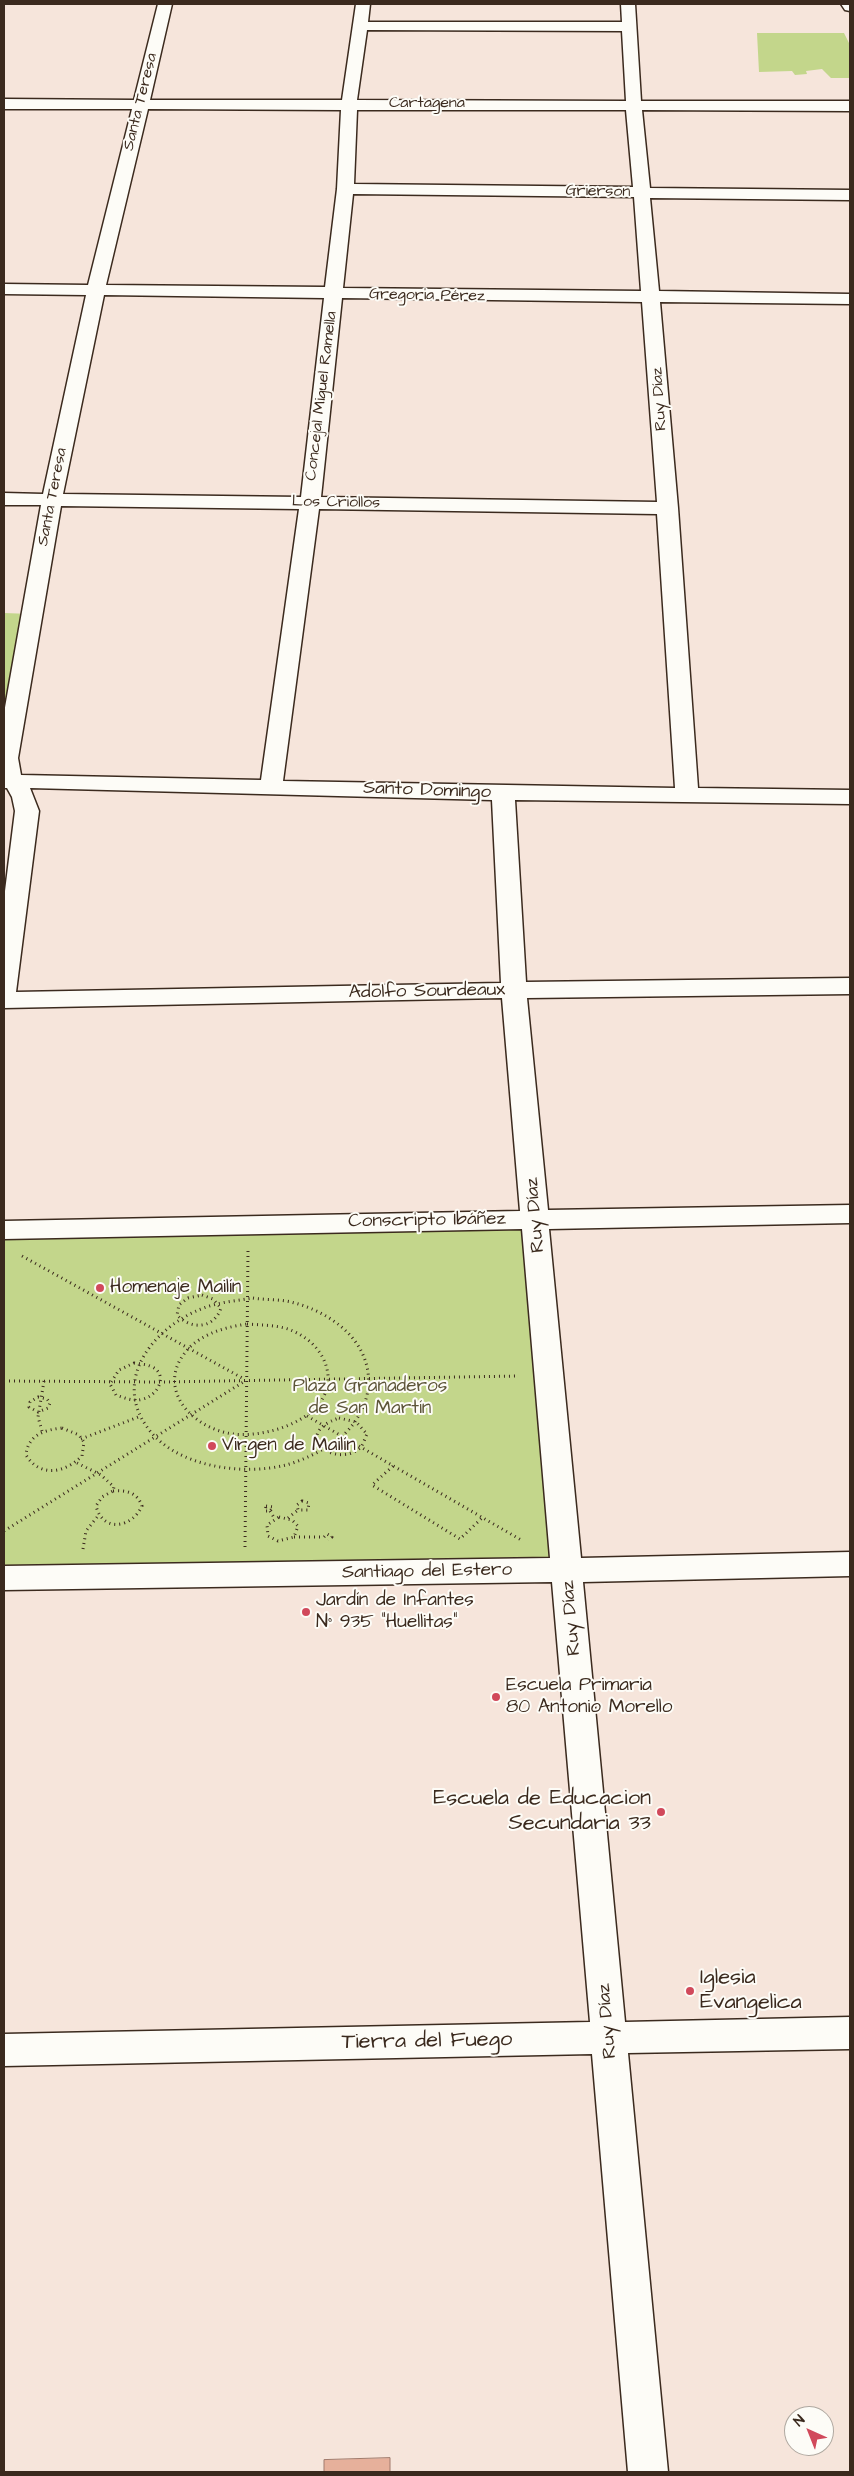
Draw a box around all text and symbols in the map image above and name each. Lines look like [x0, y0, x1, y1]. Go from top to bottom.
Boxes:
street label: Santa Teresa [120, 51, 162, 153]
street label: Cartagena [389, 94, 465, 114]
street label: Grierson [565, 182, 631, 202]
street label: Gregoria Pérez [369, 285, 485, 307]
street label: Concejal Miguel Ramella [302, 310, 342, 482]
street label: Ruy Díaz [648, 367, 672, 431]
street label: Santa Teresa [34, 446, 72, 548]
street label: Los Criollos [292, 493, 380, 513]
street label: Santo Domingo [363, 777, 491, 805]
street label: Adolfo Sourdeaux [349, 979, 505, 1005]
street label: Ruy Díaz [521, 1176, 551, 1254]
street label: Conscripto Ibáñez [348, 1208, 506, 1234]
place label: Homenaje Mailín [110, 1277, 241, 1299]
marker: Homenaje Mailín [94, 1282, 106, 1294]
park label: Plaza Granaderos de San Martín [293, 1376, 447, 1420]
place label: Virgen de Mailín [222, 1435, 356, 1457]
marker: Virgen de Mailín [206, 1440, 218, 1452]
street label: Santiago del Estero [342, 1559, 512, 1585]
street label: Ruy Díaz [557, 1579, 587, 1657]
place label: Jardín de Infantes N° 935 "Huellitas" [316, 1590, 474, 1634]
marker: Jardín de Infantes N° 935 "Huellitas" [300, 1606, 312, 1618]
place label: Escuela Primaria 80 Antonio Morello [506, 1675, 672, 1719]
marker: Escuela Primaria 80 Antonio Morello [490, 1691, 502, 1703]
place label: Escuela de Educacion Secundaria 33 [433, 1786, 651, 1838]
marker: Escuela de Educacion Secundaria 33 [655, 1806, 667, 1818]
place label: Iglesia Evangelica [700, 1965, 802, 2016]
street label: Ruy Díaz [593, 1982, 623, 2060]
marker: Iglesia Evangelica [684, 1985, 696, 1997]
street label: Tierra del Fuego [341, 2027, 513, 2057]
north arrow [784, 2406, 834, 2456]
text: N [789, 2411, 809, 2431]

